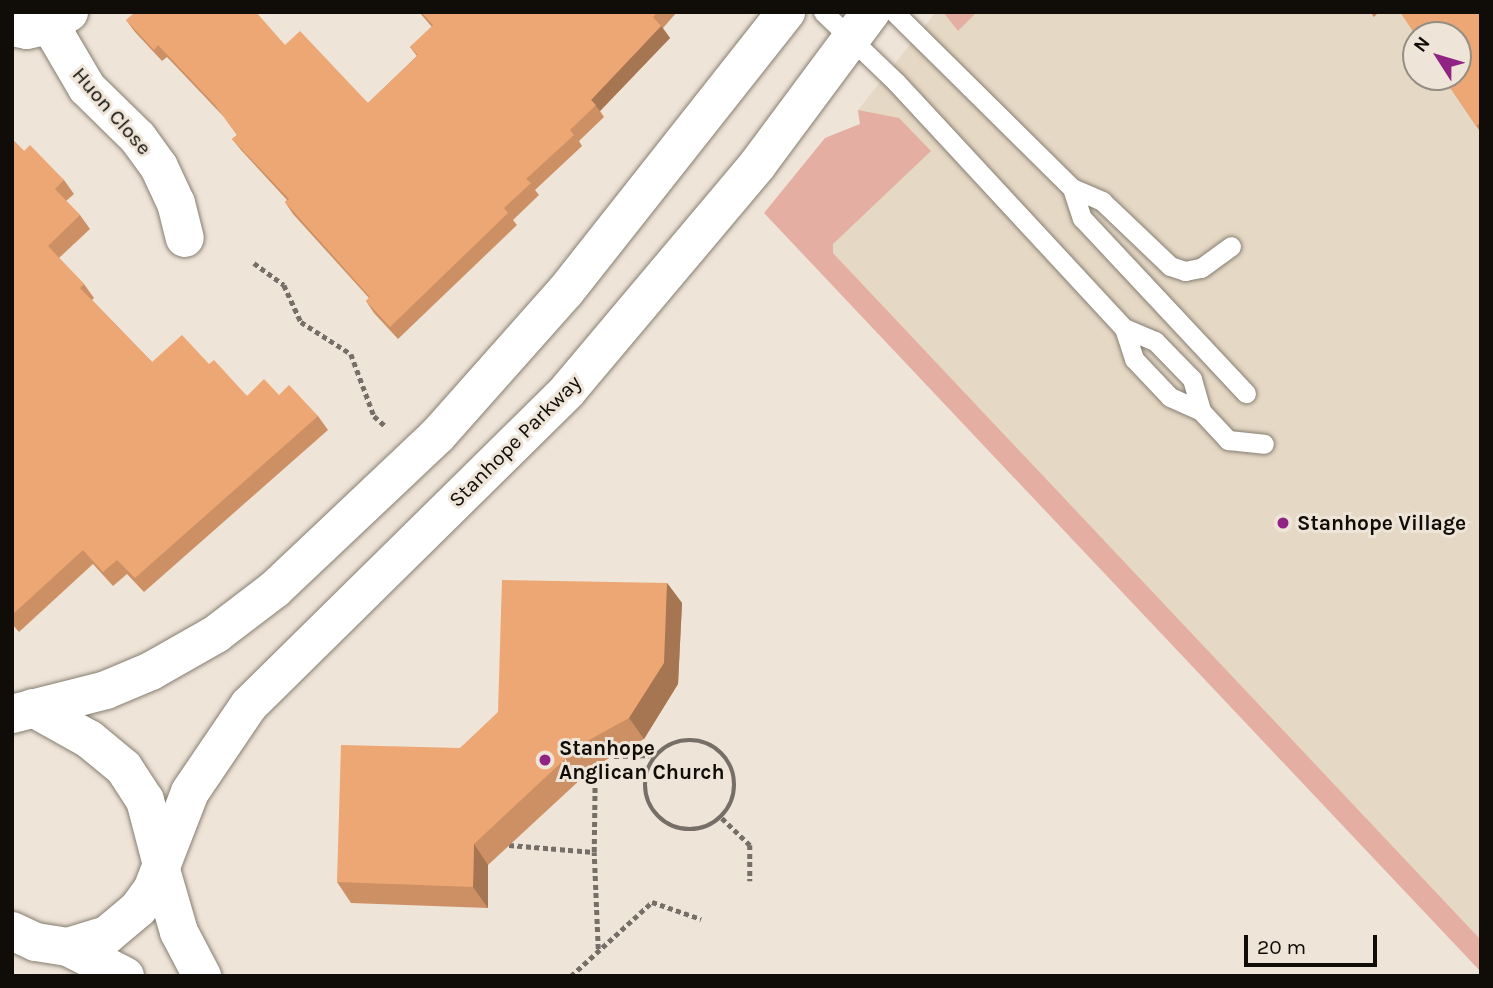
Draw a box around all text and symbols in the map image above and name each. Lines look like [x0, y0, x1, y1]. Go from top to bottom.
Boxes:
north arrow [1402, 21, 1472, 91]
text: N [1409, 33, 1435, 57]
street label: Huon Close [67, 62, 157, 160]
street label: Stanhope Parkway [444, 370, 586, 512]
place label: Stanhope Village [1297, 510, 1466, 536]
marker: Stanhope Village [1275, 515, 1291, 531]
place label: Stanhope Anglican Church [559, 735, 725, 785]
marker: Stanhope Anglican Church [537, 752, 553, 768]
scale bar [1248, 922, 1381, 966]
text: 20 m [1257, 935, 1306, 959]

